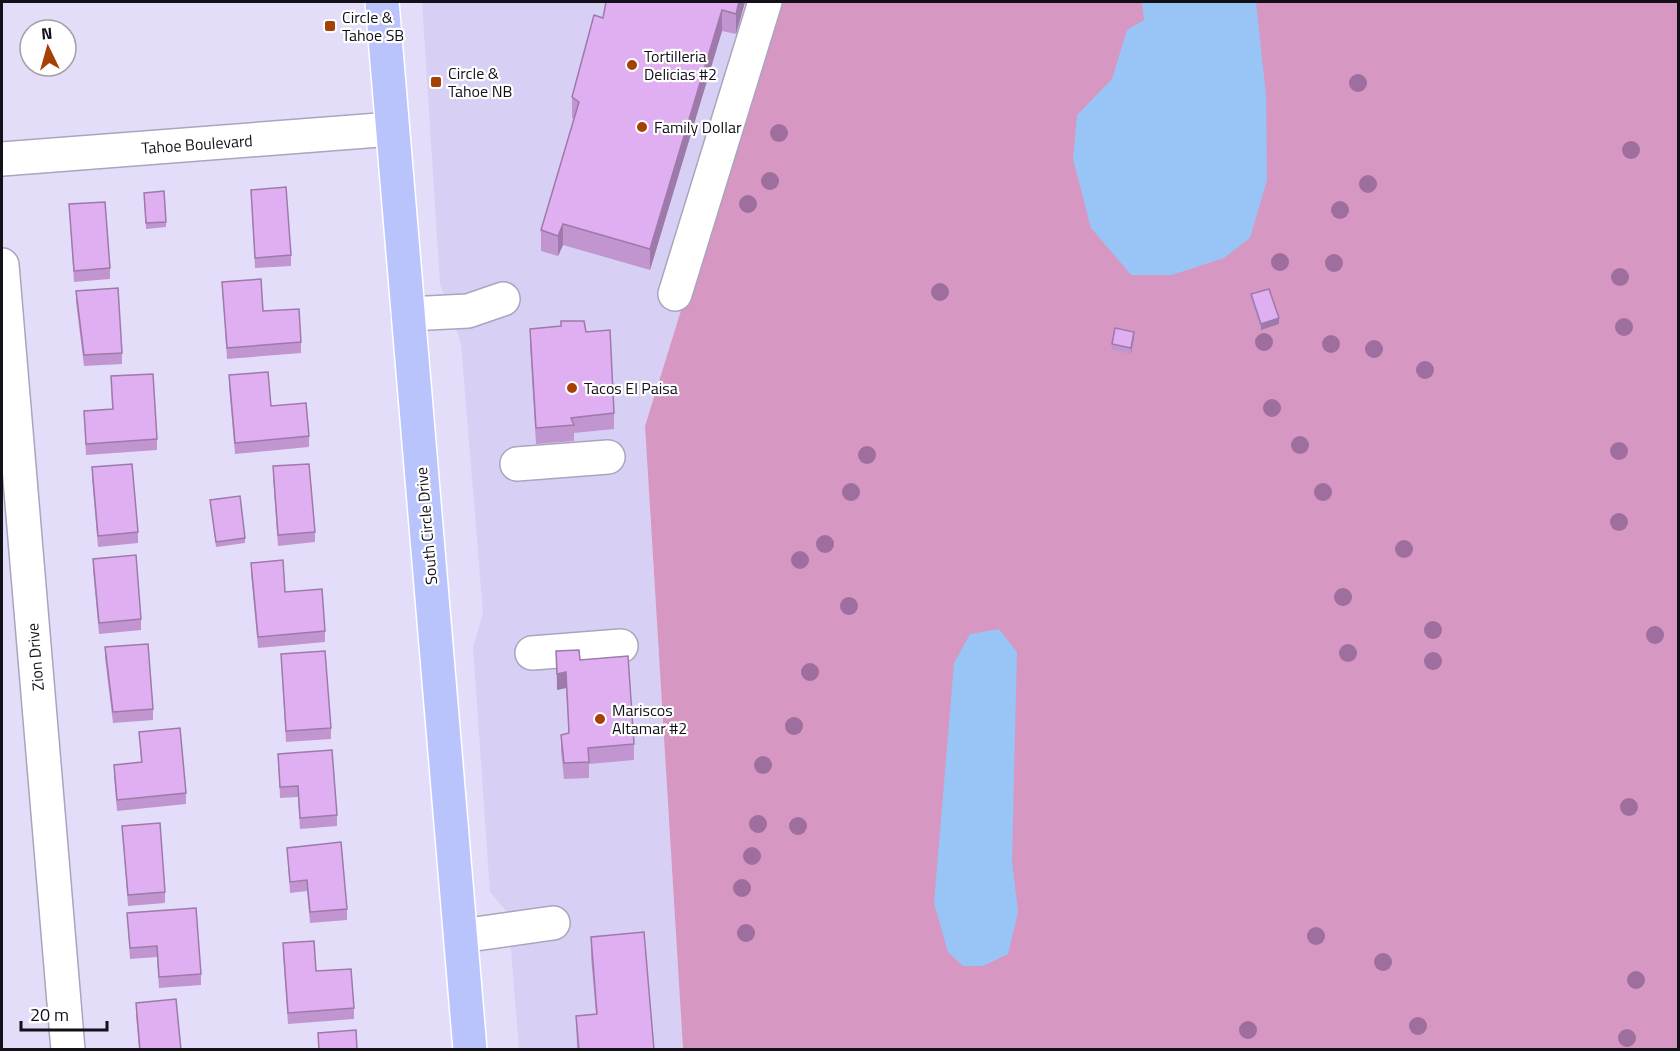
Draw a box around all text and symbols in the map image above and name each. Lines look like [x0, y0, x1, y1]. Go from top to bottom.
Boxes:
place label: Circle & Tahoe SB [342, 5, 404, 47]
north arrow [18, 18, 78, 78]
marker: Circle & Tahoe SB [323, 19, 337, 33]
text: N [40, 21, 53, 45]
place label: Tortilleria Delicias #2 [644, 44, 717, 86]
marker: Tortilleria Delicias #2 [625, 58, 639, 72]
place label: Circle & Tahoe NB [448, 61, 512, 103]
marker: Circle & Tahoe NB [429, 75, 443, 89]
place label: Family Dollar [654, 115, 742, 139]
marker: Family Dollar [635, 120, 649, 134]
street label: Tahoe Boulevard [141, 128, 253, 160]
place label: Tacos El Paisa [584, 376, 678, 400]
marker: Tacos El Paisa [565, 381, 579, 395]
street label: South Circle Drive [409, 466, 443, 586]
street label: Zion Drive [20, 622, 50, 692]
place label: Mariscos Altamar #2 [612, 698, 687, 740]
marker: Mariscos Altamar #2 [593, 712, 607, 726]
scale bar [21, 994, 106, 1032]
text: 20 m [30, 1001, 69, 1028]

